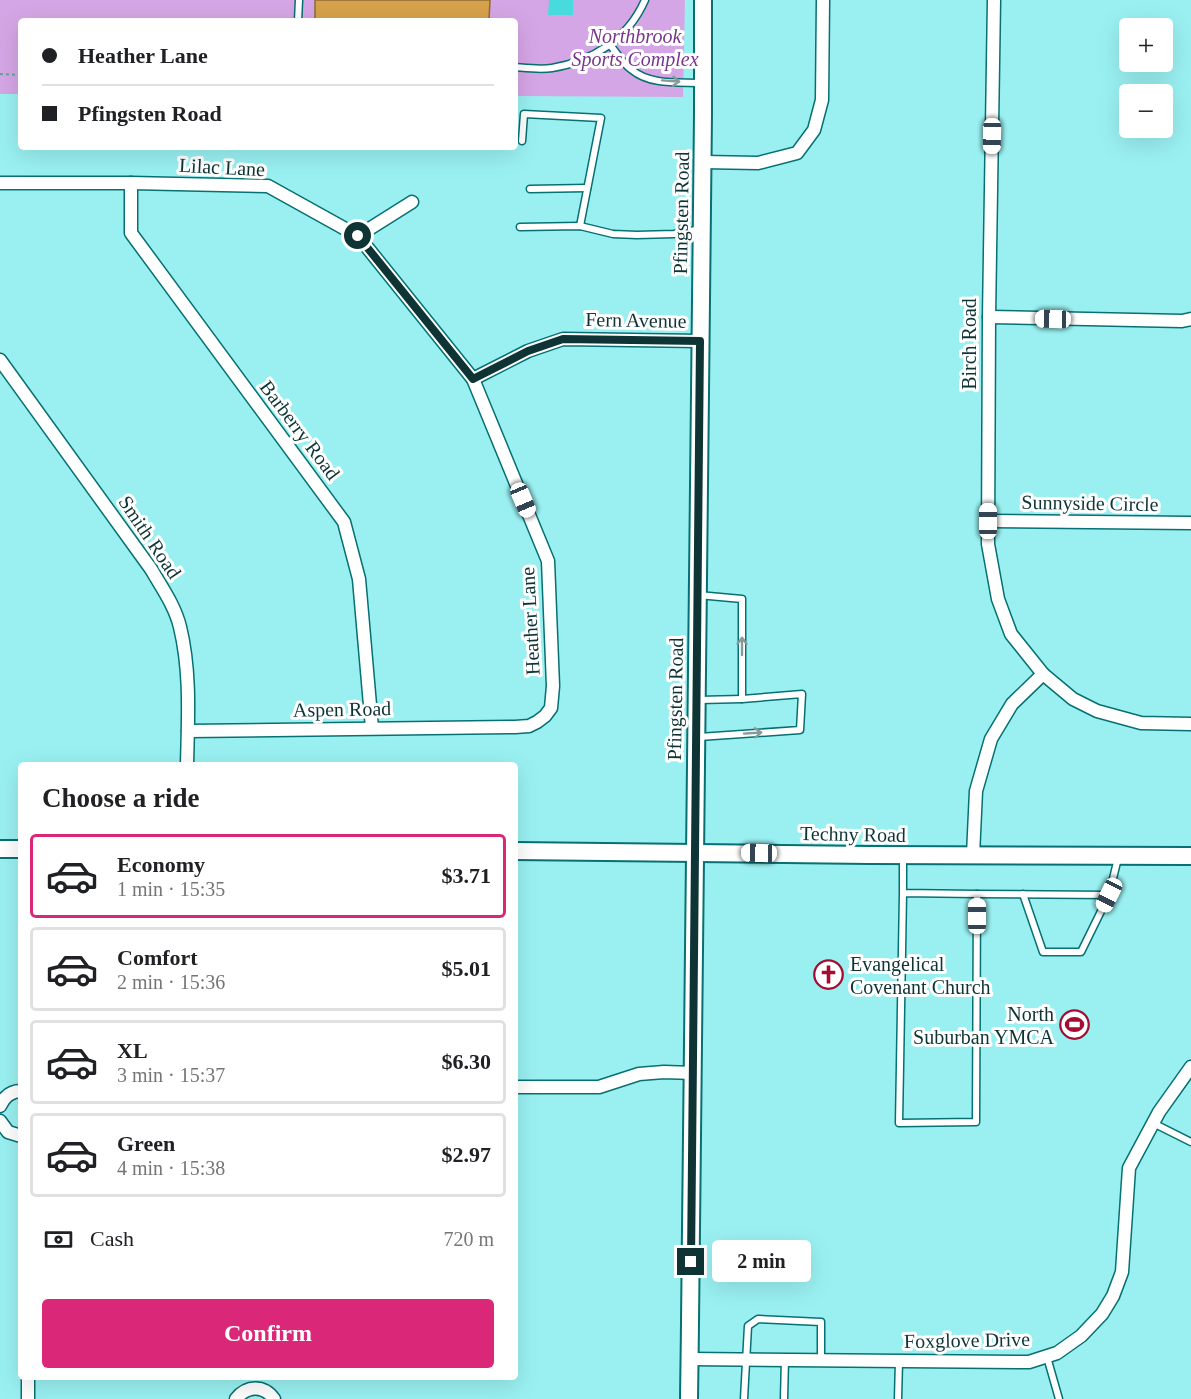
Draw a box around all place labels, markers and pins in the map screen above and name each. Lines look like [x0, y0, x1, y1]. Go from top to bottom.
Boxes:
place label: Evangelical Covenant Church [850, 953, 991, 998]
church icon: Evangelical Covenant Church [813, 959, 845, 991]
place label: North Suburban YMCA [913, 1003, 1055, 1048]
sports icon: North Suburban YMCA [1059, 1009, 1091, 1041]

